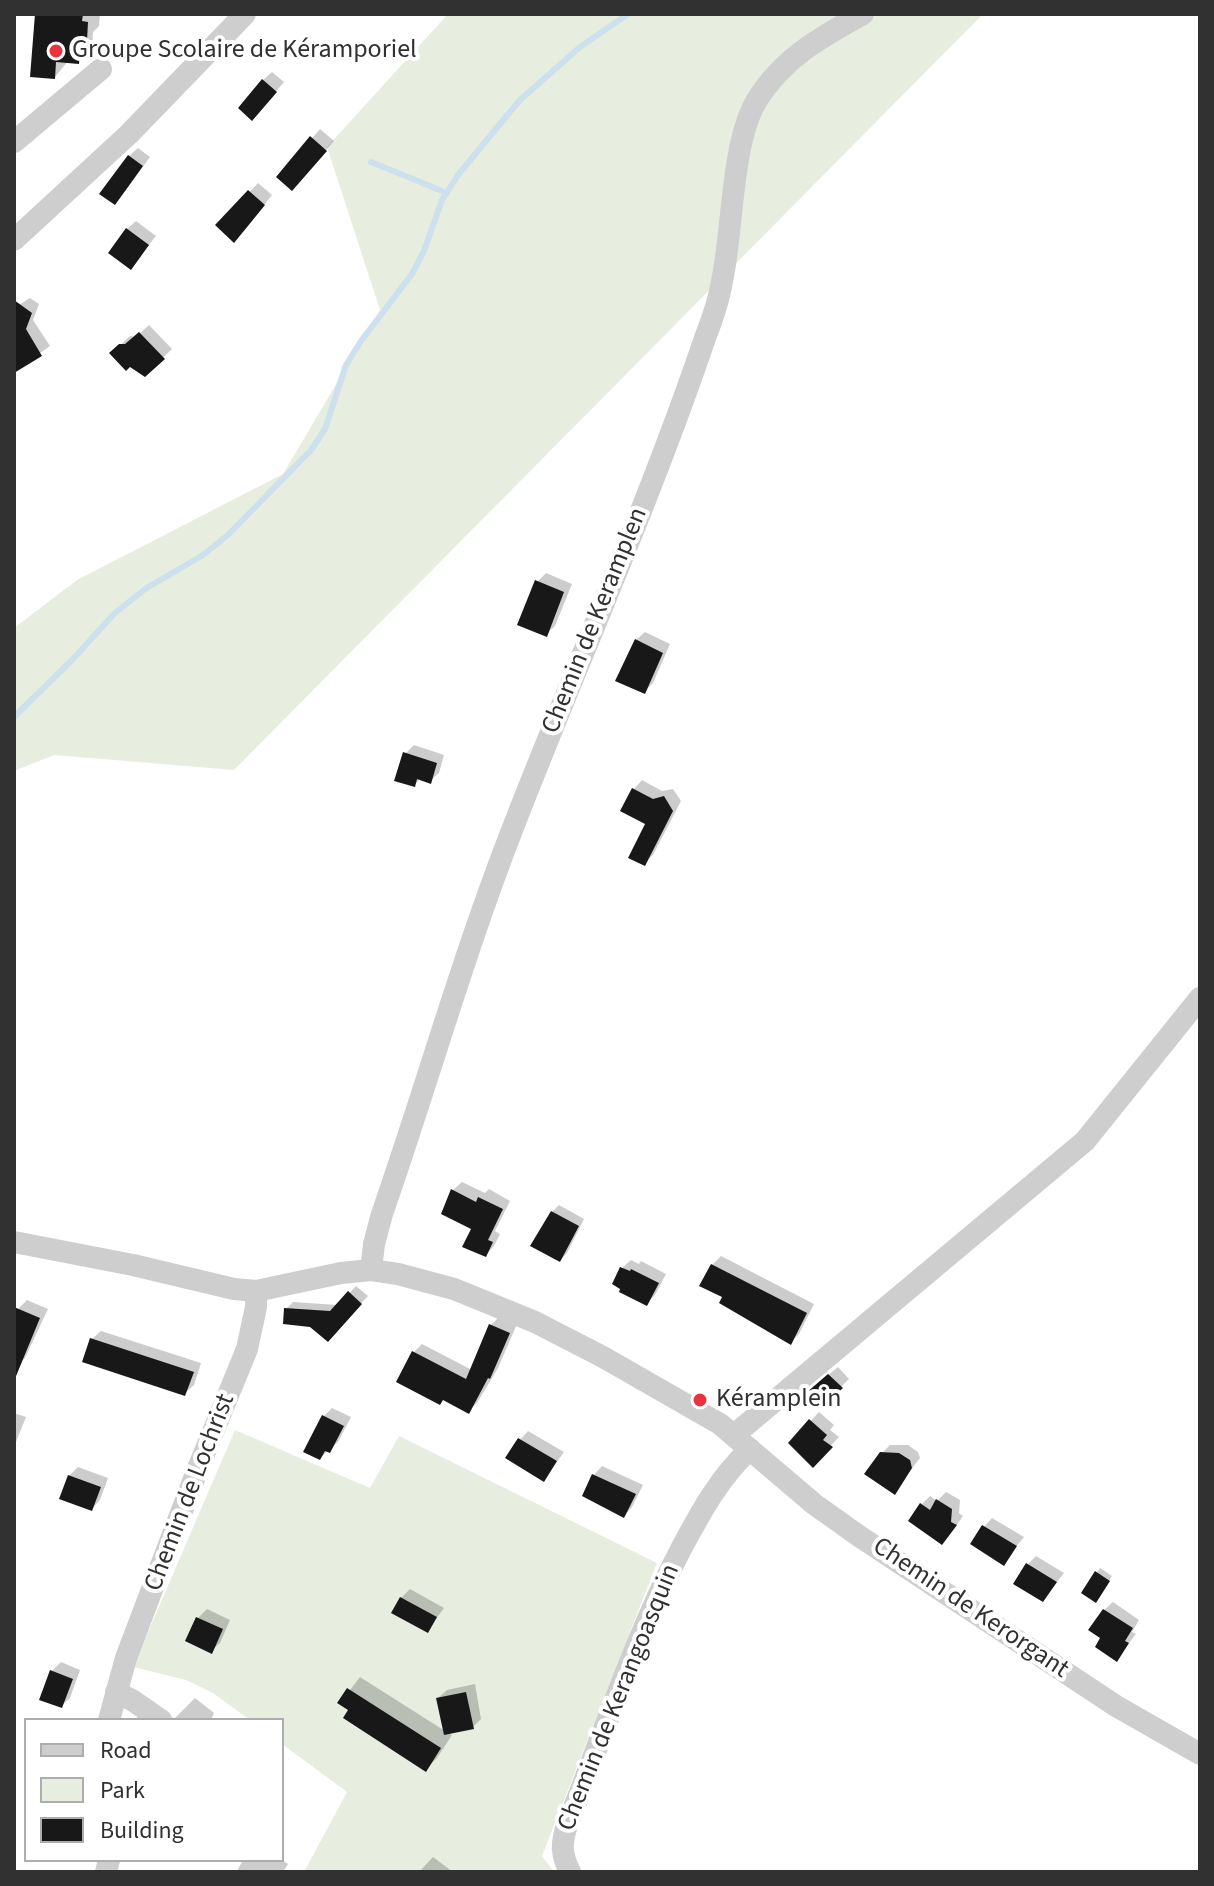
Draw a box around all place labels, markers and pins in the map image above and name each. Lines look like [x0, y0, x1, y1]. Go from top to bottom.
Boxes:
place label: Groupe Scolaire de Kéramporiel [72, 35, 417, 67]
marker: Groupe Scolaire de Kéramporiel [47, 42, 65, 60]
place label: Kéramplein [716, 1384, 841, 1416]
marker: Kéramplein [691, 1391, 709, 1409]

